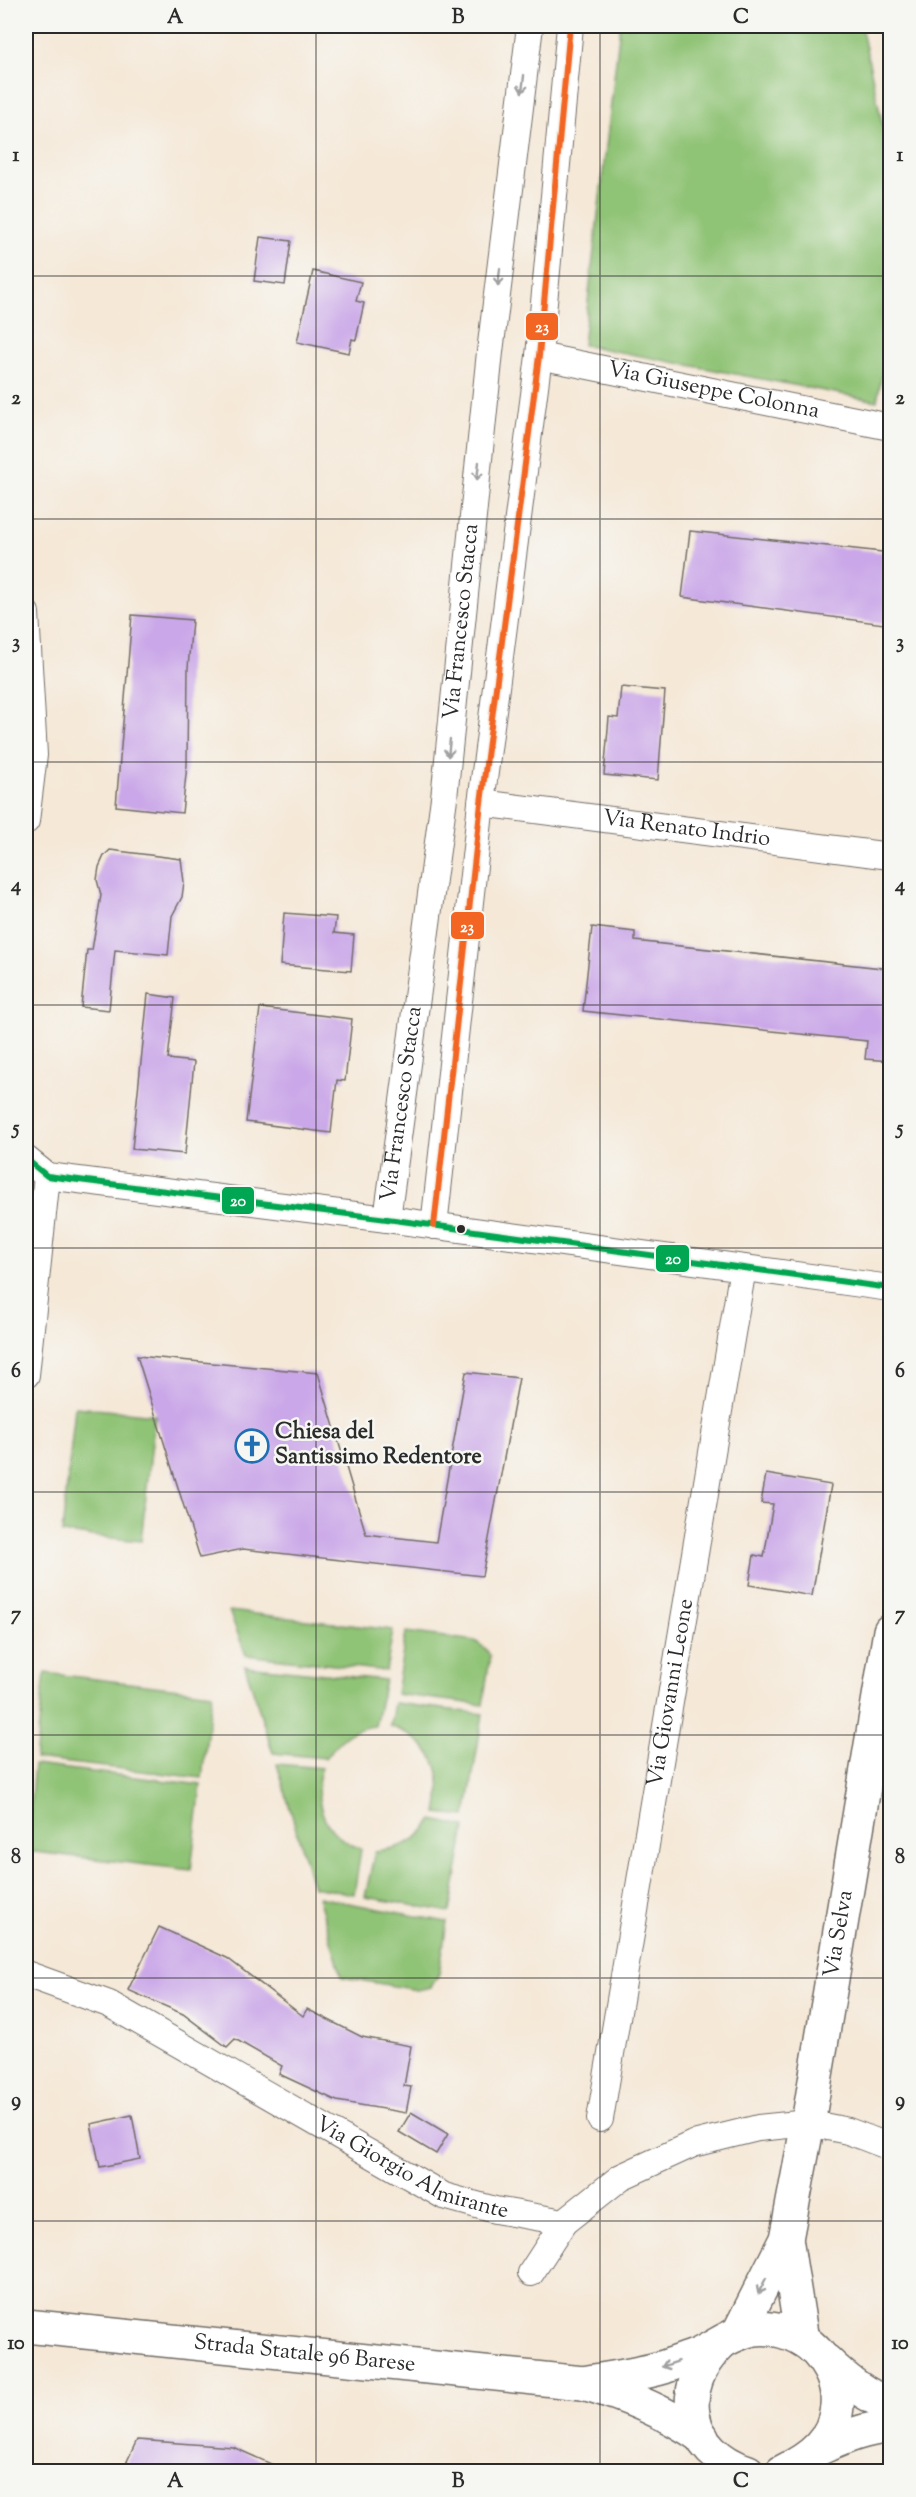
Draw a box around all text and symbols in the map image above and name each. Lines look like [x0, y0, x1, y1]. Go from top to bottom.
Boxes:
text: A [167, 4, 184, 33]
text: B [452, 4, 465, 33]
text: C [733, 4, 749, 33]
one-way arrow [517, 73, 528, 93]
text: 1 [13, 142, 20, 171]
text: 1 [897, 142, 904, 171]
one-way arrow [493, 267, 504, 287]
line badge: 23 [525, 312, 559, 341]
text: 23 [535, 317, 550, 340]
street label: Via Giuseppe Colonna [605, 354, 822, 428]
text: 2 [11, 385, 21, 414]
text: 2 [895, 385, 905, 414]
one-way arrow [472, 460, 483, 480]
street label: Via Francesco Stacca [436, 522, 488, 721]
text: 3 [12, 629, 20, 658]
text: 3 [896, 629, 904, 658]
one-way arrow [443, 738, 454, 758]
street label: Via Renato Indrio [600, 803, 772, 856]
text: 4 [10, 872, 21, 901]
text: 4 [894, 872, 905, 901]
line badge: 23 [450, 911, 485, 940]
text: 23 [460, 917, 475, 940]
street label: Via Francesco Stacca [374, 1004, 432, 1204]
text: 5 [11, 1115, 20, 1144]
text: 5 [895, 1115, 904, 1144]
line badge: 20 [221, 1186, 255, 1215]
text: 20 [230, 1191, 247, 1214]
unlabelled marker [455, 1223, 467, 1235]
line badge: 20 [655, 1244, 690, 1273]
text: 20 [665, 1249, 682, 1272]
text: 6 [11, 1358, 21, 1387]
text: 6 [895, 1358, 905, 1387]
place label: Chiesa del Santissimo Redentore [275, 1417, 482, 1474]
church icon: Chiesa del Santissimo Redentore [234, 1428, 270, 1464]
street label: Via Giovanni Leone [640, 1596, 703, 1790]
text: 7 [11, 1601, 22, 1630]
text: 7 [895, 1601, 906, 1630]
text: 8 [11, 1844, 21, 1873]
text: 8 [895, 1844, 905, 1873]
street label: Via Selva [816, 1888, 863, 1980]
text: 9 [11, 2087, 21, 2116]
text: 9 [895, 2087, 905, 2116]
street label: Via Giorgio Almirante [309, 2109, 511, 2228]
one-way arrow [756, 2277, 767, 2295]
street label: Strada Statale 96 Barese [192, 2327, 417, 2382]
text: 10 [7, 2330, 25, 2359]
text: 10 [891, 2330, 909, 2359]
one-way arrow [661, 2360, 680, 2371]
text: A [167, 2468, 184, 2497]
text: B [452, 2468, 465, 2497]
text: C [733, 2468, 749, 2497]

